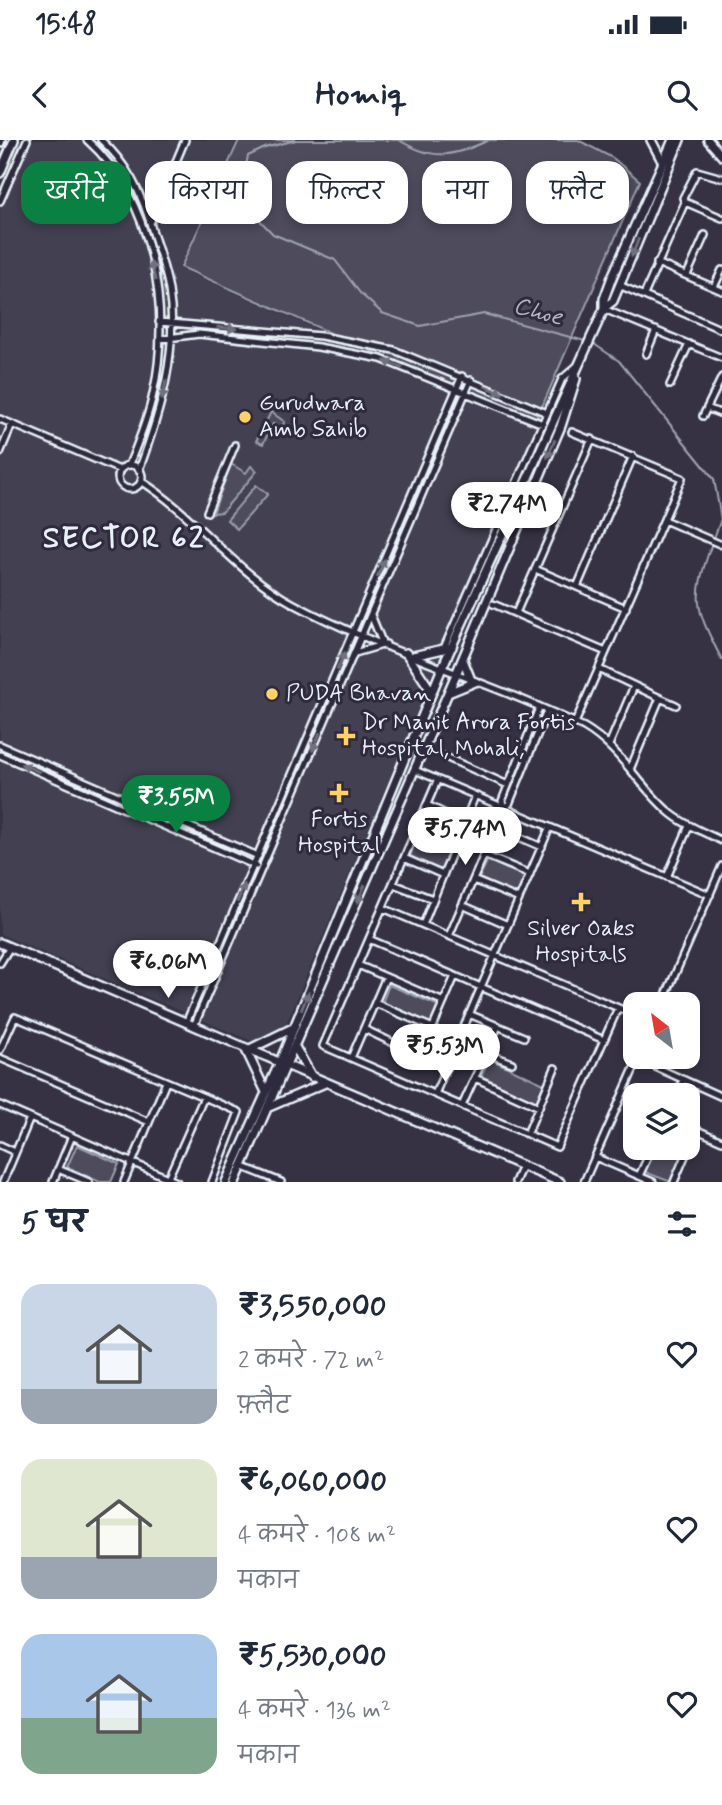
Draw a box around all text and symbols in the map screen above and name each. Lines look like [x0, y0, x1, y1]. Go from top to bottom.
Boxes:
text: 15:48 [35, 8, 97, 42]
text: Homiq [315, 74, 407, 116]
icon: back [21, 76, 59, 114]
icon: search [663, 76, 701, 114]
chip: खरीदें [21, 161, 131, 224]
chip: किराया [145, 161, 272, 224]
chip: फ़िल्टर [286, 161, 408, 224]
chip: नया [422, 161, 512, 224]
chip: फ़्लैट [526, 161, 629, 224]
one-way arrow [629, 238, 640, 259]
one-way arrow [148, 260, 159, 282]
water label: Choe [510, 291, 567, 334]
one-way arrow [216, 323, 238, 334]
one-way arrow [383, 358, 404, 369]
one-way arrow [158, 379, 169, 401]
one-way arrow [483, 385, 504, 396]
place label: Gurudwara Amb Sahib [259, 389, 367, 445]
marker: Gurudwara Amb Sahib [237, 409, 253, 425]
one-way arrow [545, 439, 557, 459]
pin: ₹2.74M [450, 482, 564, 542]
text: ₹2.74M [467, 490, 547, 520]
district label: SECTOR 62 [43, 519, 205, 558]
one-way arrow [375, 558, 387, 578]
one-way arrow [335, 650, 346, 671]
place label: PUDA Bhavan [286, 679, 431, 709]
marker: PUDA Bhavan [264, 686, 280, 702]
place label: Dr Manit Arora Fortis Hospital, Mohali, [362, 708, 575, 764]
marker: Dr Manit Arora Fortis Hospital, Mohali, [336, 726, 356, 746]
one-way arrow [310, 732, 322, 752]
one-way arrow [20, 762, 41, 773]
pin: ₹3.55M [119, 776, 233, 835]
text: ₹3.55M [137, 783, 215, 813]
marker: Fortis Hospital [329, 783, 349, 803]
place label: Fortis Hospital [298, 805, 380, 861]
pin: ₹5.74M [408, 808, 522, 867]
text: ₹5.74M [424, 815, 506, 845]
one-way arrow [236, 882, 247, 903]
one-way arrow [355, 884, 367, 904]
marker: Silver Oaks Hospitals [571, 892, 591, 912]
place label: Silver Oaks Hospitals [527, 914, 635, 970]
pin: ₹6.06M [111, 940, 225, 1000]
text: ₹6.06M [129, 948, 207, 978]
one-way arrow [299, 990, 310, 1011]
north arrow [623, 992, 700, 1069]
map controls [623, 992, 700, 1160]
pin: ₹5.53M [388, 1024, 502, 1084]
text: ₹5.53M [406, 1032, 484, 1062]
button: layers [623, 1083, 700, 1160]
text: 5 घर [21, 1204, 87, 1243]
icon: filters [663, 1205, 701, 1243]
text: ₹3,550,000 [238, 1287, 387, 1326]
icon: home [77, 1312, 161, 1396]
icon: heart [663, 1335, 701, 1373]
text: 2 कमरे · 72 m² [238, 1346, 384, 1376]
text: फ़्लैट [238, 1392, 290, 1422]
text: ₹6,060,000 [238, 1462, 387, 1501]
icon: home [77, 1487, 161, 1571]
icon: heart [663, 1510, 701, 1548]
text: 4 कमरे · 108 m² [238, 1521, 396, 1551]
text: मकान [238, 1567, 299, 1597]
text: ₹5,530,000 [238, 1637, 387, 1676]
icon: home [77, 1662, 161, 1746]
icon: heart [663, 1685, 701, 1723]
text: 4 कमरे · 136 m² [238, 1696, 391, 1726]
text: मकान [238, 1742, 299, 1772]

